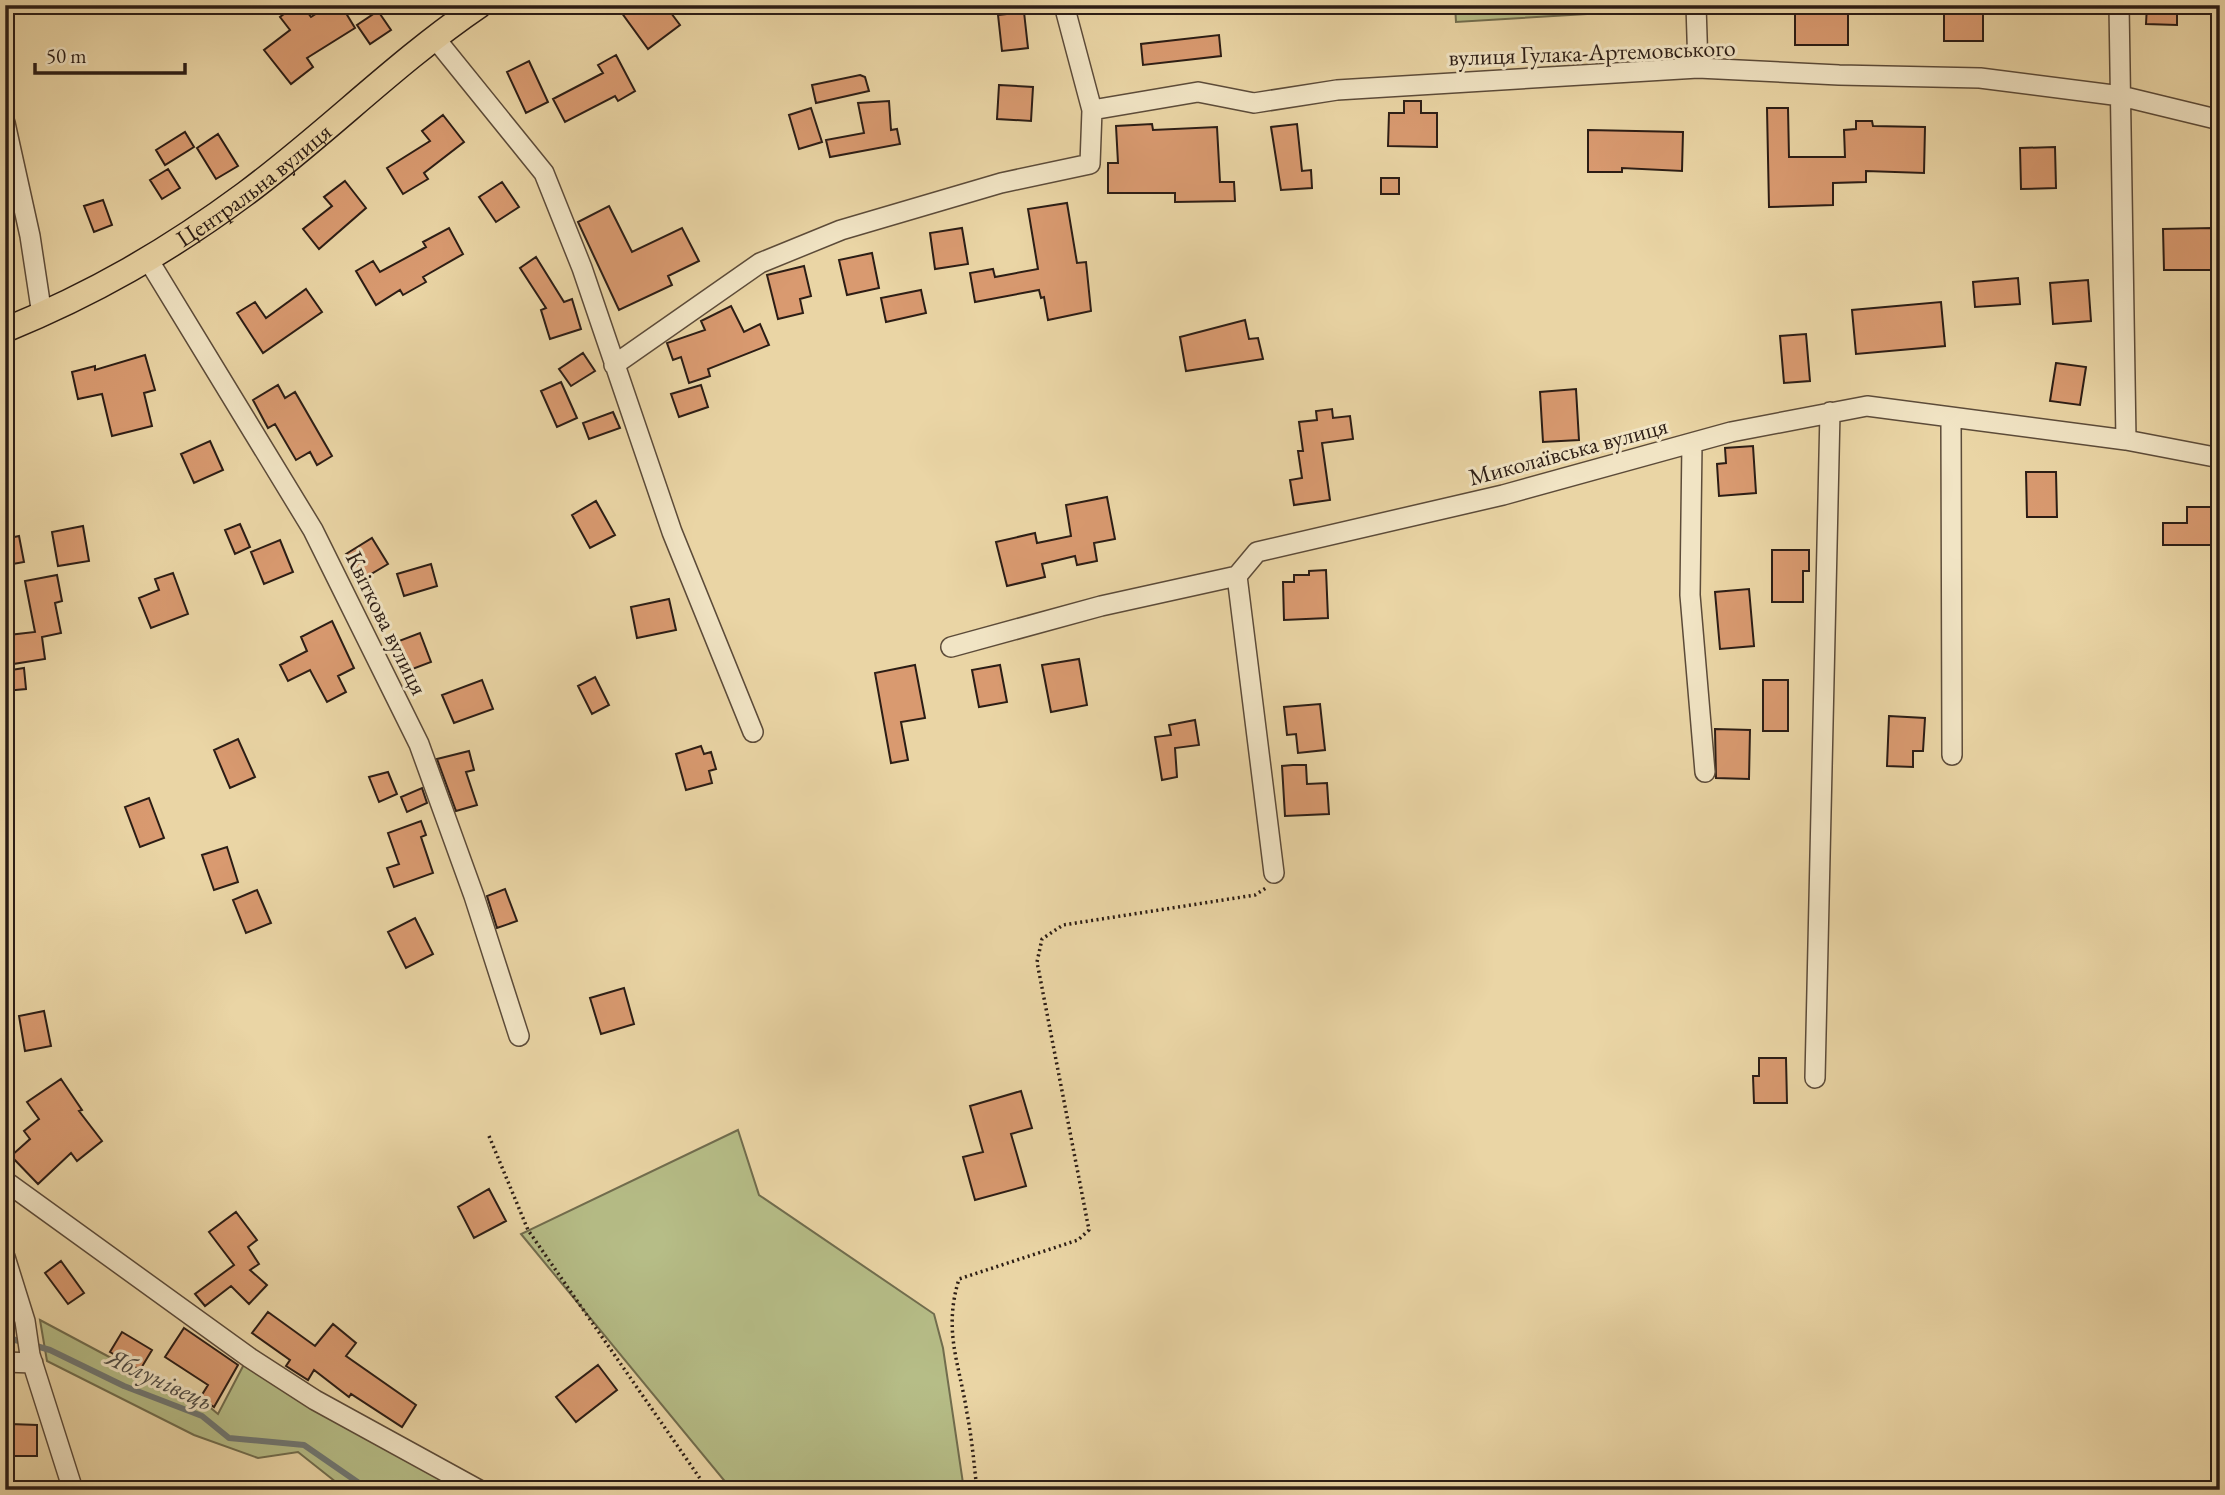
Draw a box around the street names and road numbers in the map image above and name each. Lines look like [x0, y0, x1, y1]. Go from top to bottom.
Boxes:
street label: вулиця Гулака-Артемовського [1448, 31, 1736, 73]
street label: Центральна вулиця [170, 116, 338, 253]
street label: Миколаївська вулиця [1465, 409, 1671, 492]
street label: Квіткова вулиця [339, 546, 435, 700]

